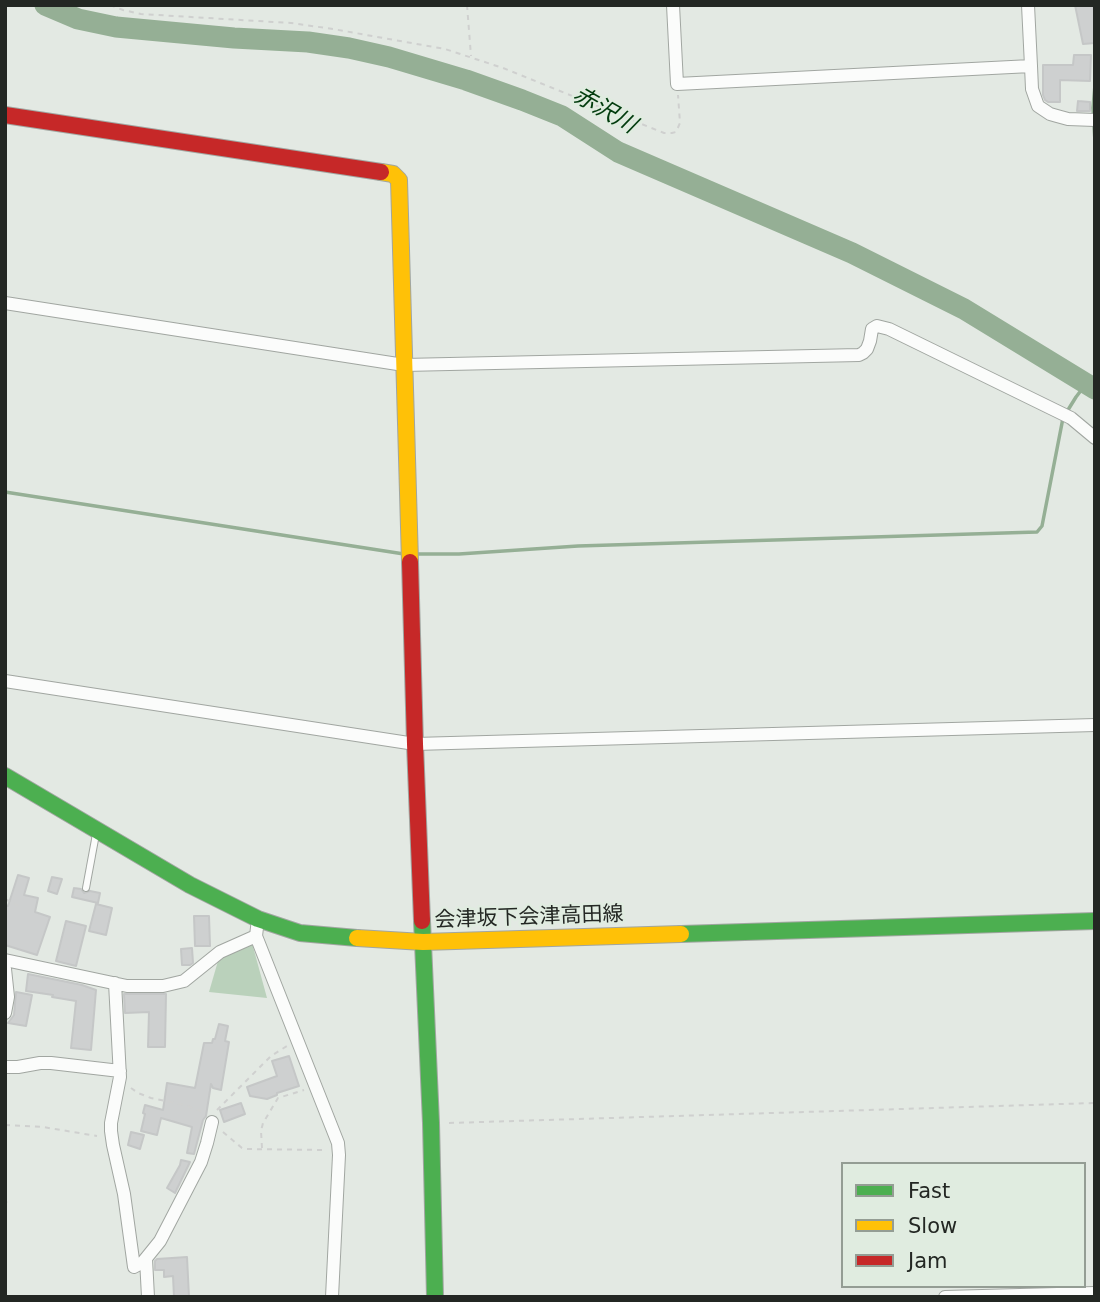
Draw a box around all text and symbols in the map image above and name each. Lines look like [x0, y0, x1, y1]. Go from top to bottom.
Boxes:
water label: 赤沢川 [567, 82, 641, 140]
street label: 会津坂下会津高田線 [434, 902, 624, 934]
legend [841, 1162, 1086, 1288]
text: Fast [908, 1179, 950, 1203]
text: Slow [908, 1214, 957, 1238]
text: Jam [908, 1249, 948, 1273]

